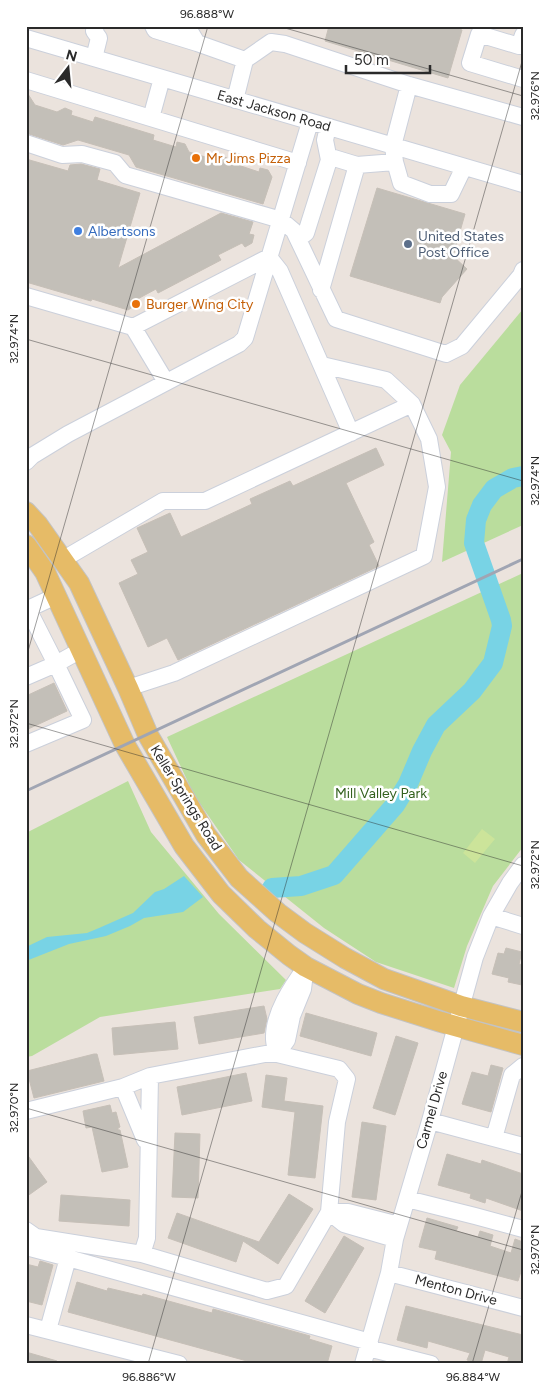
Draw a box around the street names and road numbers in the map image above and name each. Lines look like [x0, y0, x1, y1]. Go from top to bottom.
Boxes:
street label: East Jackson Road [215, 87, 333, 135]
street label: Keller Springs Road [147, 742, 225, 854]
street label: Carmel Drive [413, 1069, 451, 1151]
street label: Menton Drive [413, 1271, 499, 1309]

